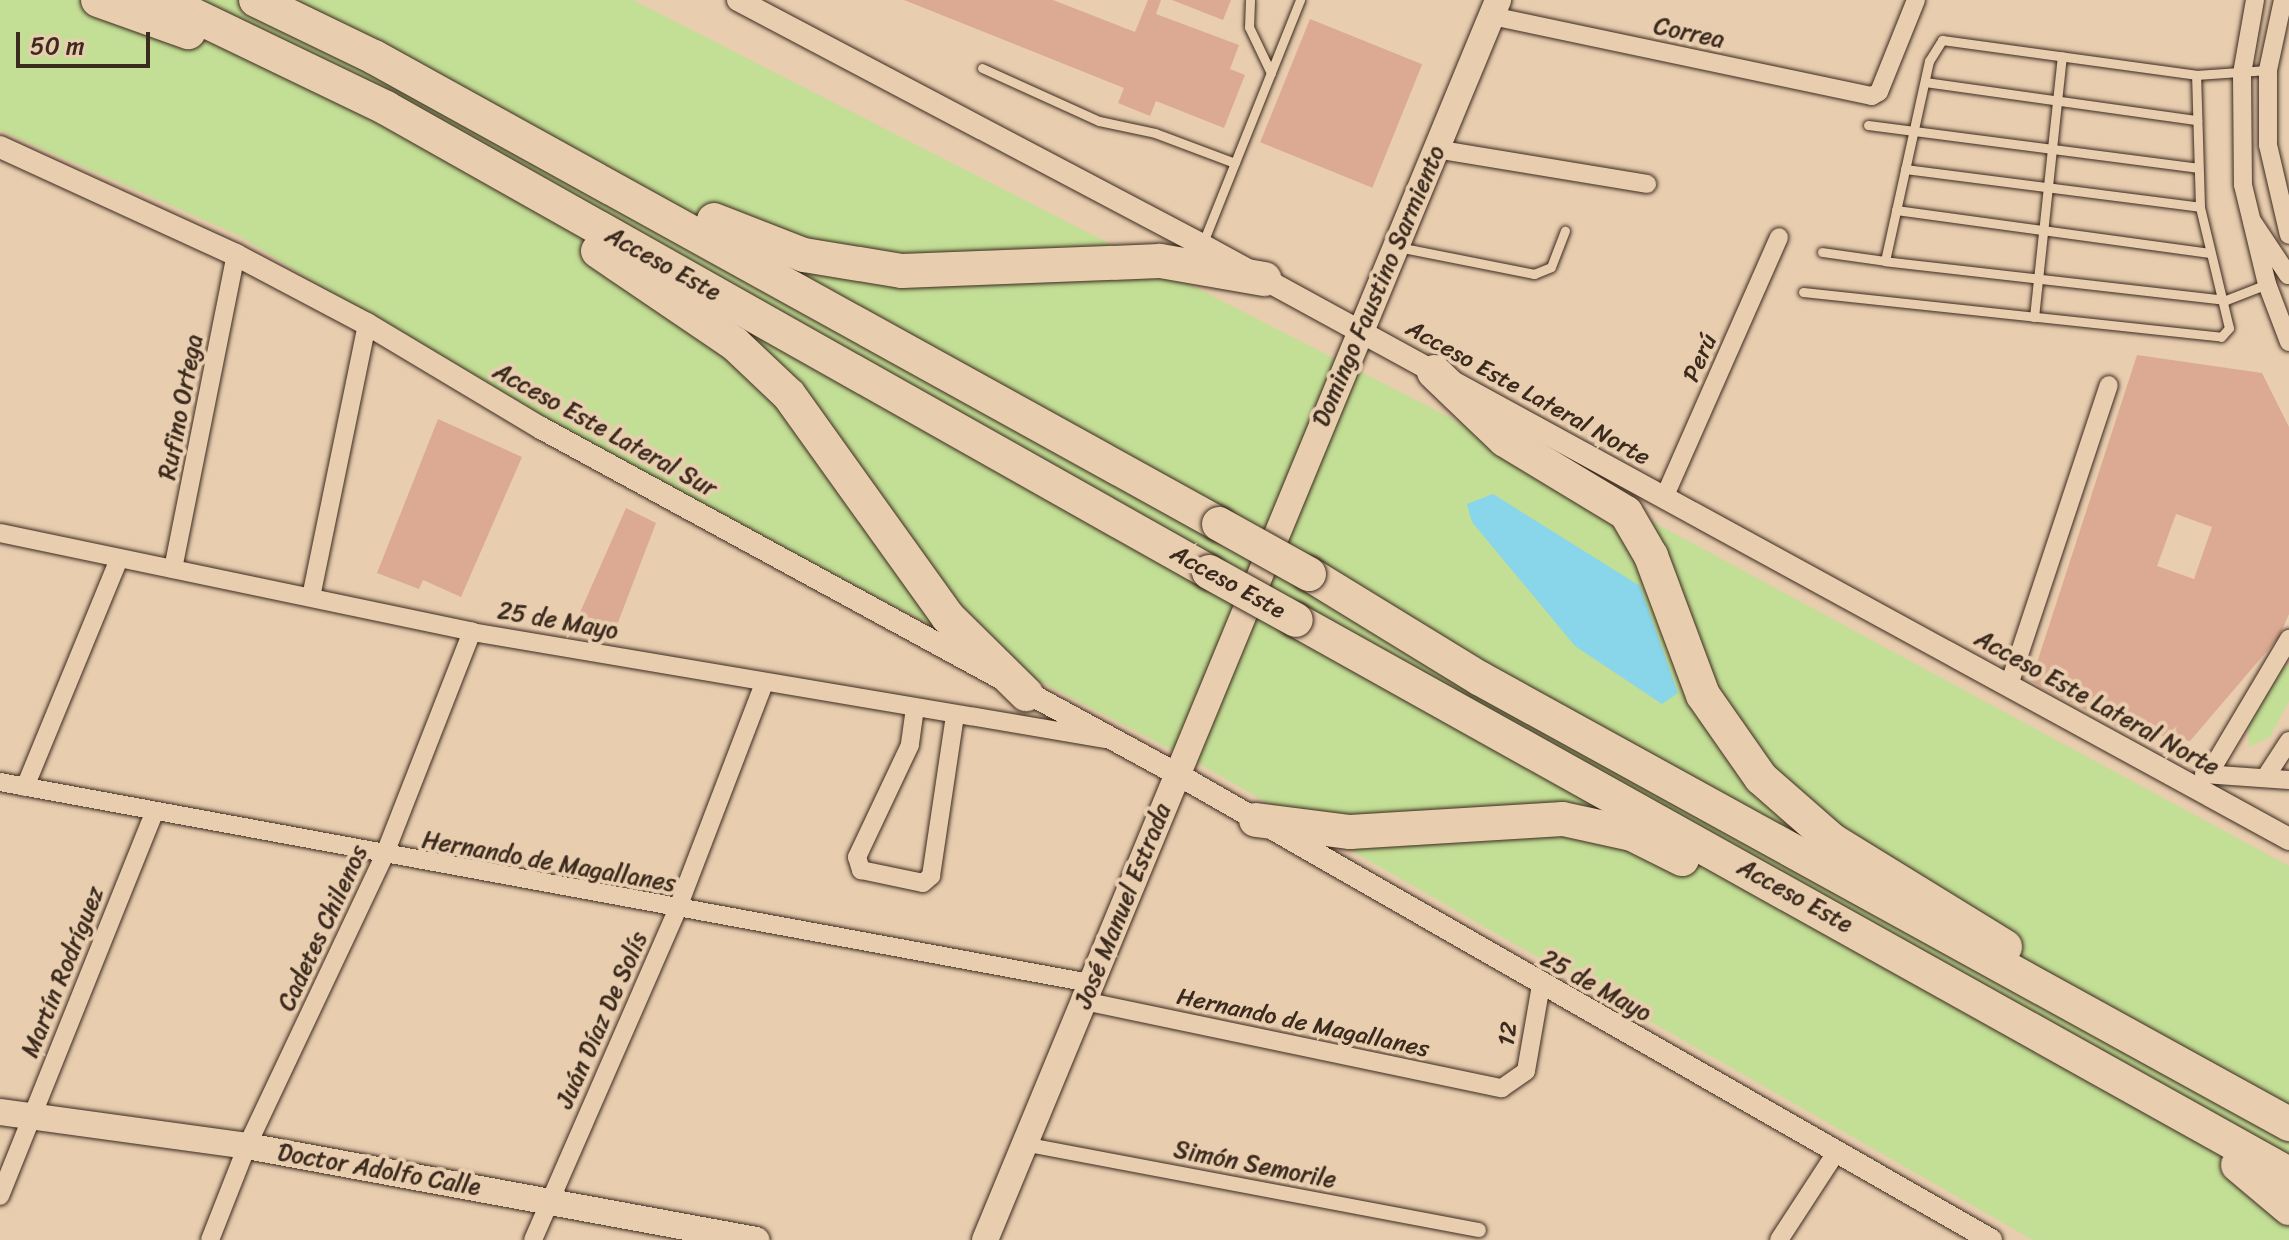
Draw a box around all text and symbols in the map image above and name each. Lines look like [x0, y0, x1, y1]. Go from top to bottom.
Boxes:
street label: Correa [1651, 12, 1727, 54]
scale bar [20, 16, 154, 66]
text: 50 m [30, 25, 85, 67]
street label: Domingo Faustino Sarmiento [1307, 142, 1451, 430]
street label: Acceso Este [600, 221, 726, 307]
street label: Acceso Este Lateral Norte [1400, 313, 1656, 473]
street label: Perú [1677, 329, 1723, 387]
street label: Rufino Ortega [153, 331, 209, 483]
street label: Acceso Este Lateral Sur [488, 356, 722, 504]
street label: Acceso Este [1165, 539, 1291, 625]
street label: 25 de Mayo [495, 596, 621, 646]
street label: Acceso Este Lateral Norte [1969, 623, 2225, 783]
street label: José Manuel Estrada [1069, 800, 1177, 1012]
street label: Hernando de Magallanes [420, 826, 678, 898]
street label: Cadetes Chilenos [272, 841, 374, 1015]
street label: Acceso Este [1732, 853, 1858, 939]
street label: Martín Rodríguez [16, 882, 110, 1062]
street label: Juán Díaz De Solís [550, 927, 654, 1113]
street label: 25 de Mayo [1536, 944, 1656, 1028]
street label: Hernando de Magallanes [1174, 982, 1432, 1064]
street label: 12 [1492, 1020, 1524, 1048]
street label: Simón Semorile [1171, 1135, 1339, 1195]
street label: Doctor Adolfo Calle [275, 1138, 483, 1202]

